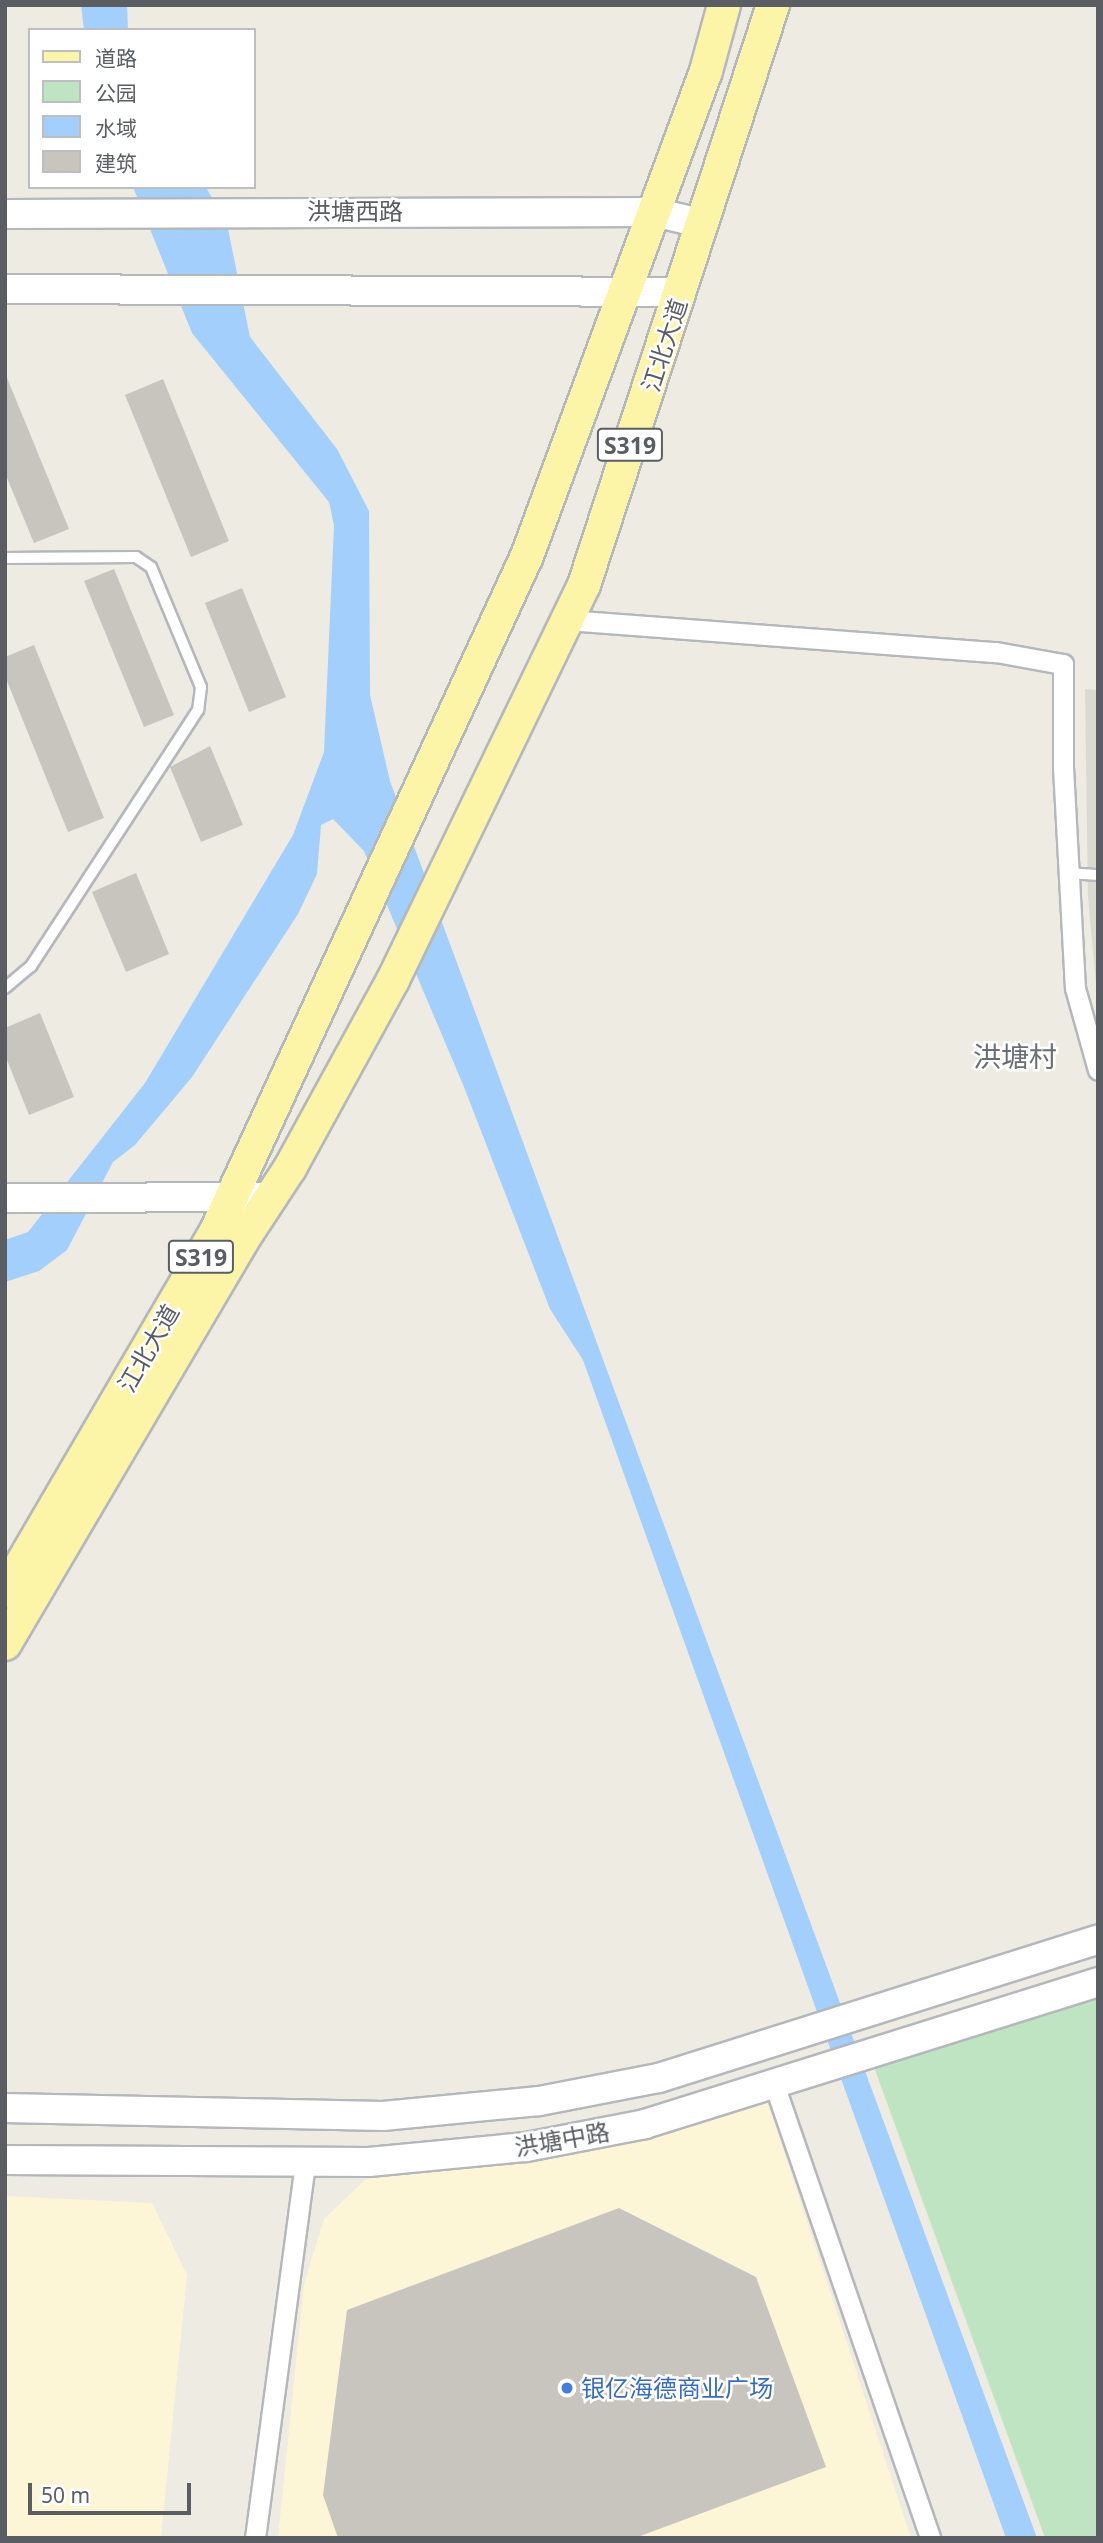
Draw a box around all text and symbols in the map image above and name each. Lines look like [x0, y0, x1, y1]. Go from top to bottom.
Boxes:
legend [28, 28, 256, 189]
text: 道路 [95, 44, 137, 72]
text: 公园 [95, 79, 137, 107]
text: 水域 [95, 114, 137, 142]
text: 建筑 [95, 149, 137, 177]
street label: 洪塘西路 [307, 197, 403, 225]
street label: 江北大道 [635, 295, 693, 395]
road number: S319 [597, 426, 663, 464]
district label: 洪塘村 [973, 1039, 1057, 1073]
road number: S319 [168, 1238, 234, 1276]
street label: 江北大道 [112, 1299, 184, 1397]
street label: 洪塘中路 [512, 2116, 612, 2162]
place label: 银亿海德商业广场 [581, 2374, 773, 2402]
marker: 银亿海德商业广场 [559, 2380, 575, 2396]
scale bar [32, 2470, 194, 2514]
text: 50 m [41, 2481, 90, 2509]

